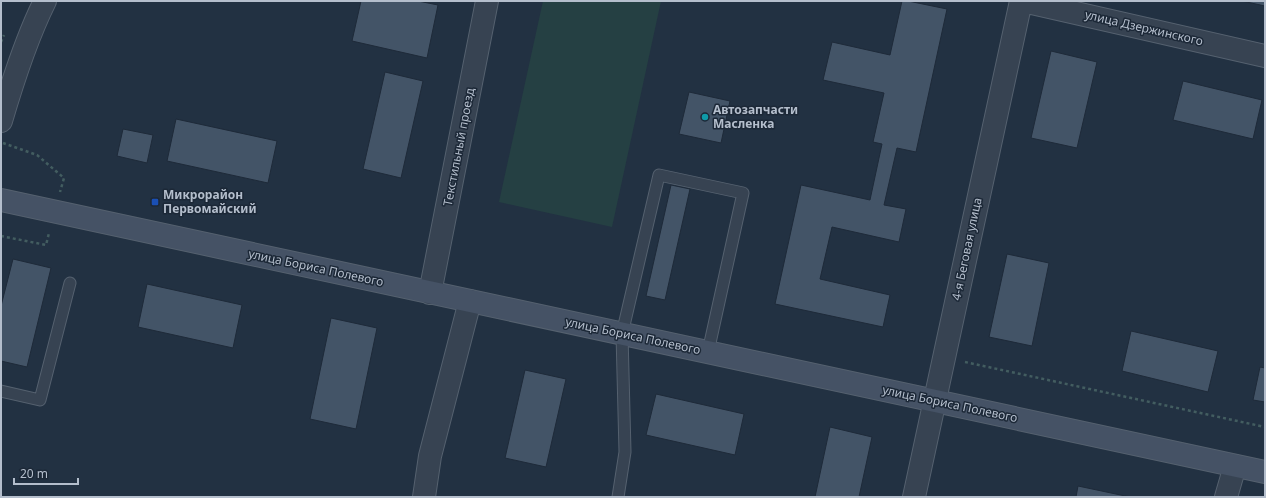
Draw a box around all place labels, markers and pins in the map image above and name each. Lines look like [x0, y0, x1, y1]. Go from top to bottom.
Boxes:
place label: Автозапчасти Масленка [713, 101, 798, 132]
marker: Автозапчасти Масленка [700, 112, 710, 122]
place label: Микрорайон Первомайский [163, 186, 257, 217]
marker: Микрорайон Первомайский [150, 197, 160, 207]

